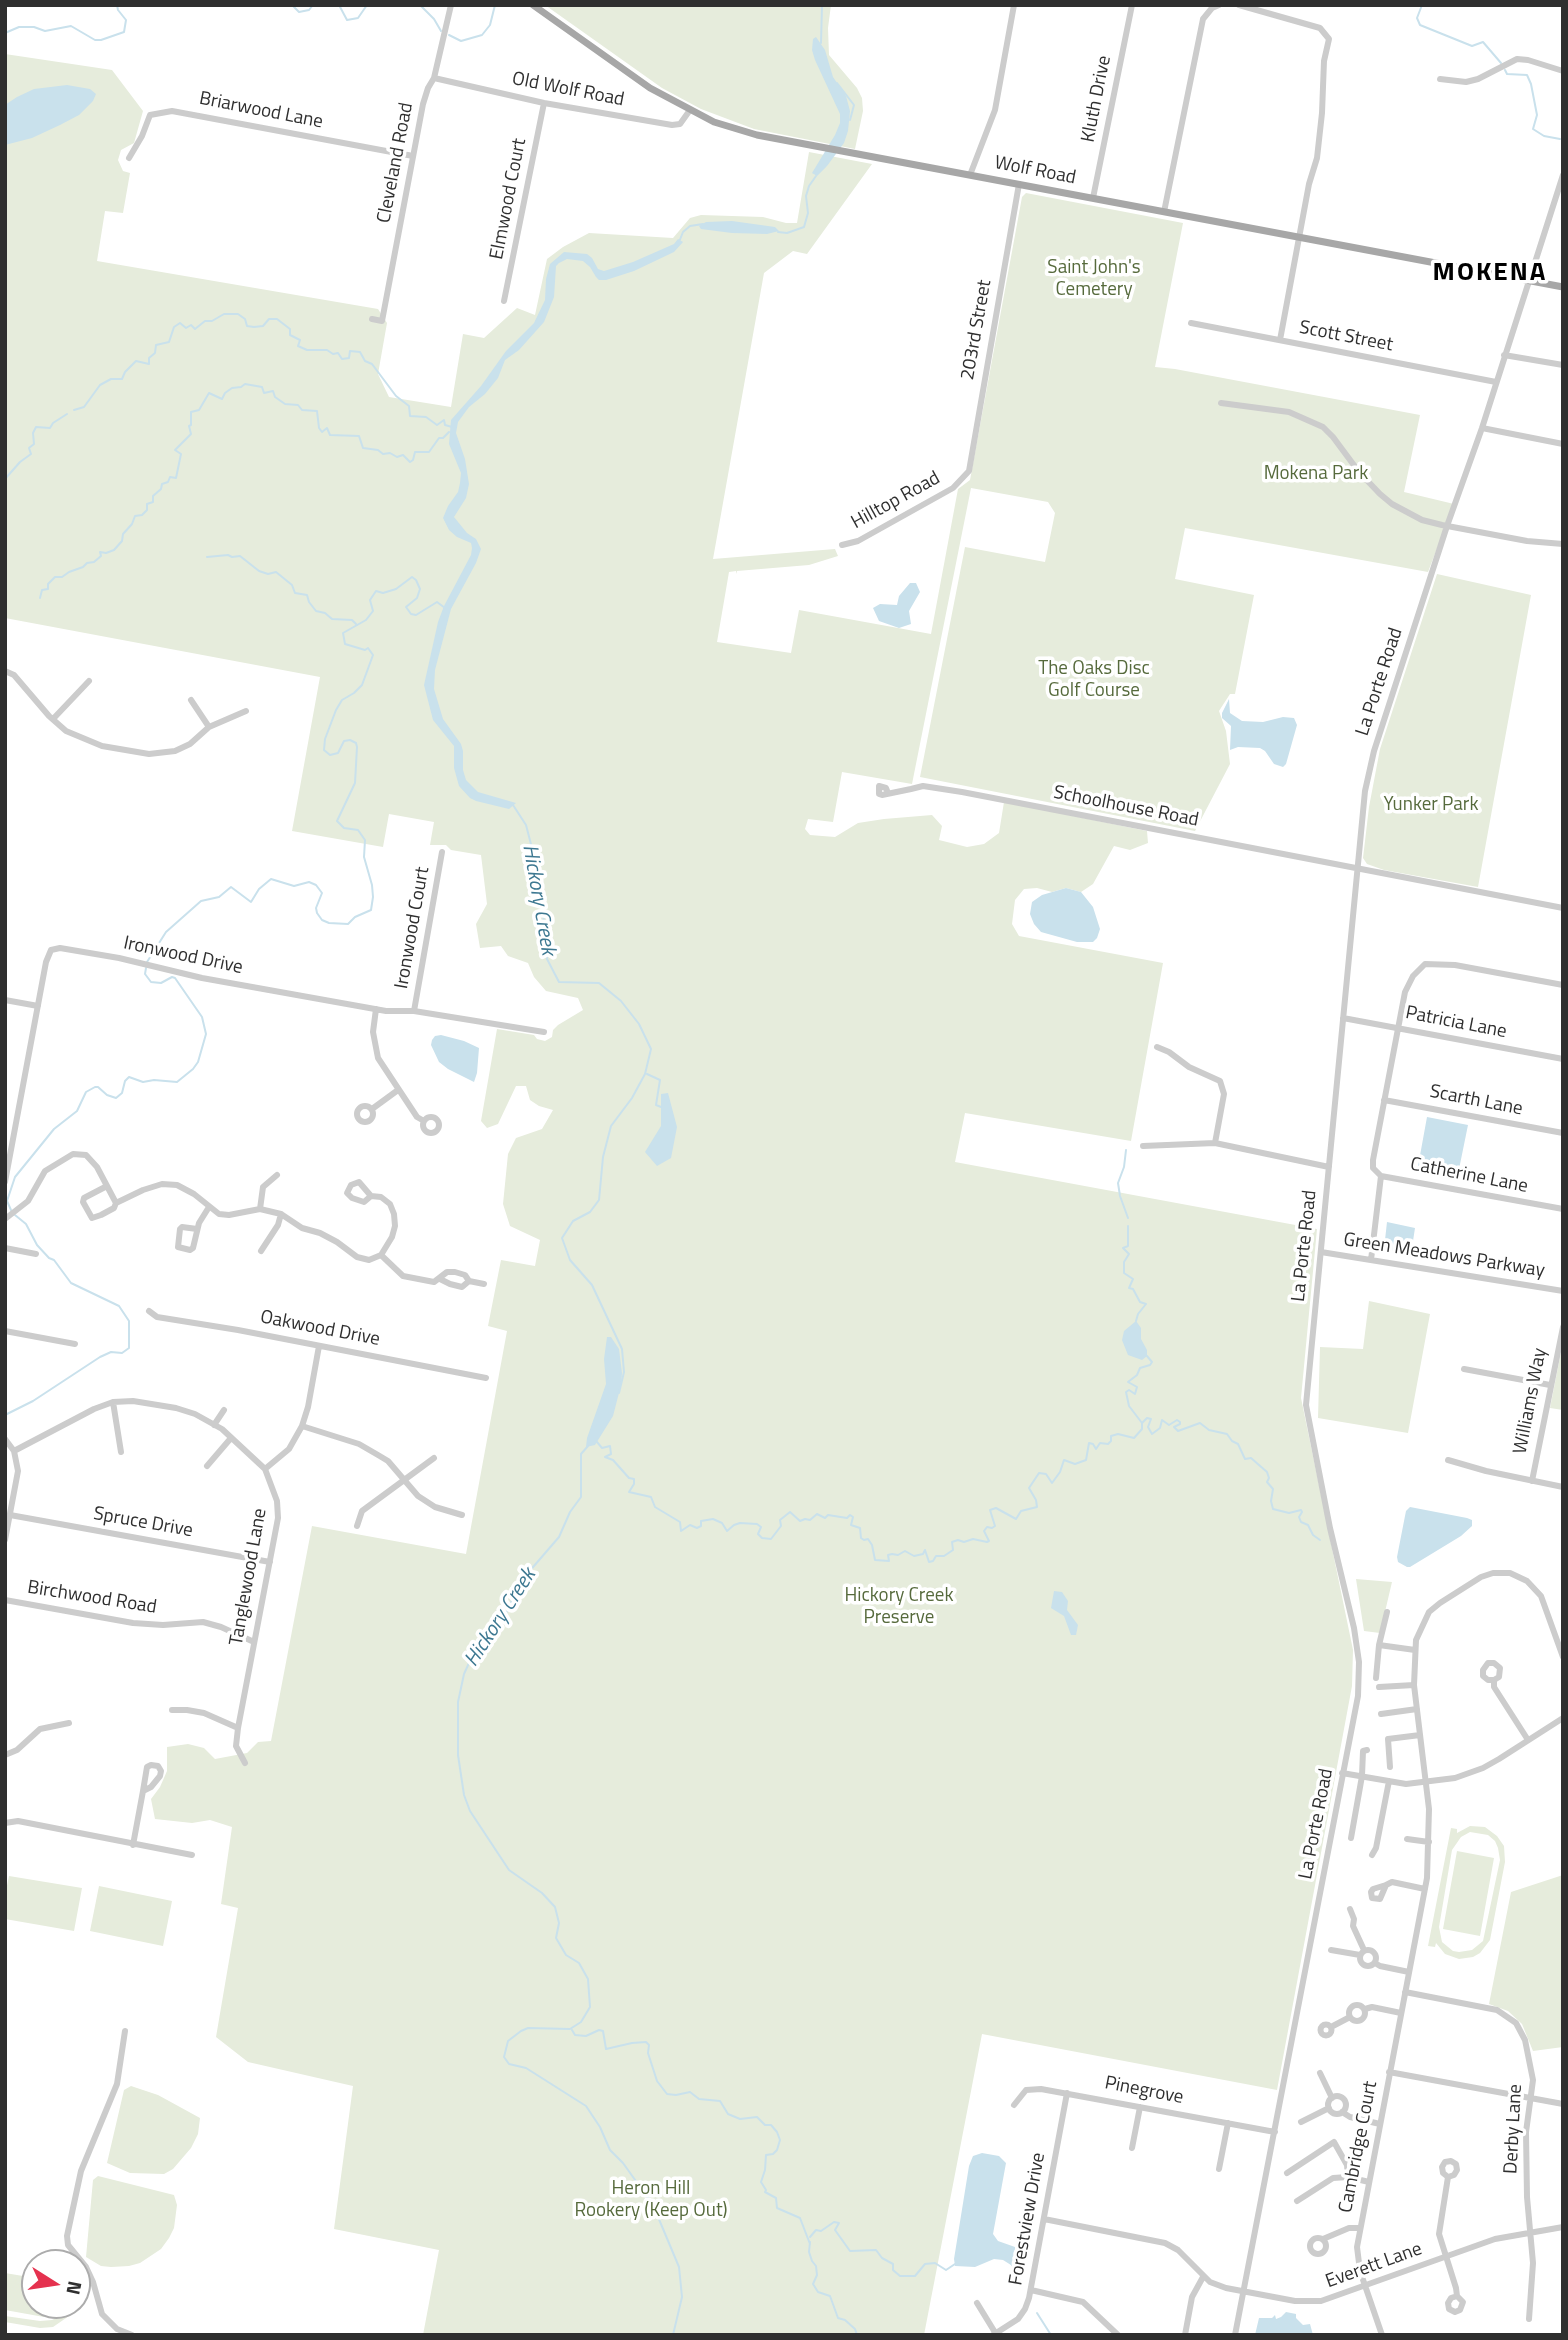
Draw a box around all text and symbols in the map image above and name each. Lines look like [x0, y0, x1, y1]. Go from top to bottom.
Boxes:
street label: Kluth Drive [1077, 54, 1117, 144]
street label: Old Wolf Road [510, 68, 626, 112]
street label: Briarwood Lane [197, 88, 325, 134]
street label: Cleveland Road [373, 101, 419, 225]
street label: Elmwood Court [486, 137, 532, 261]
street label: Wolf Road [992, 152, 1078, 190]
park label: Saint John's Cemetery [1047, 257, 1141, 301]
district label: MOKENA [1433, 258, 1547, 290]
street label: 203rd Street [957, 278, 997, 382]
street label: Scott Street [1297, 317, 1395, 357]
park label: Mokena Park [1264, 463, 1368, 485]
street label: Hilltop Road [848, 467, 944, 535]
street label: La Porte Road [1352, 625, 1408, 739]
park label: The Oaks Disc Golf Course [1038, 658, 1150, 702]
street label: Schoolhouse Road [1052, 782, 1200, 832]
park label: Yunker Park [1384, 794, 1478, 816]
water label: Hickory Creek [516, 843, 560, 957]
street label: Ironwood Court [391, 865, 435, 991]
street label: Ironwood Drive [121, 932, 245, 980]
street label: Patricia Lane [1403, 1002, 1509, 1044]
street label: Scarth Lane [1428, 1081, 1524, 1121]
street label: Catherine Lane [1408, 1153, 1530, 1199]
street label: La Porte Road [1288, 1189, 1322, 1303]
street label: Green Meadows Parkway [1342, 1229, 1546, 1283]
street label: Oakwood Drive [258, 1306, 382, 1352]
street label: Williams Way [1510, 1346, 1552, 1456]
street label: Spruce Drive [92, 1503, 194, 1543]
street label: Tanglewood Lane [226, 1507, 272, 1647]
water label: Hickory Creek [460, 1564, 542, 1672]
street label: Birchwood Road [26, 1577, 158, 1619]
park label: Hickory Creek Preserve [844, 1585, 954, 1629]
street label: La Porte Road [1295, 1767, 1339, 1881]
street label: Pinegrove [1103, 2072, 1185, 2110]
street label: Cambridge Court [1335, 2079, 1383, 2215]
street label: Derby Lane [1500, 2083, 1528, 2175]
street label: Forestview Drive [1005, 2151, 1051, 2287]
park label: Heron Hill Rookery (Keep Out) [574, 2178, 728, 2222]
street label: Everett Lane [1323, 2238, 1425, 2294]
north arrow [21, 2249, 91, 2319]
text: N [60, 2279, 91, 2298]

